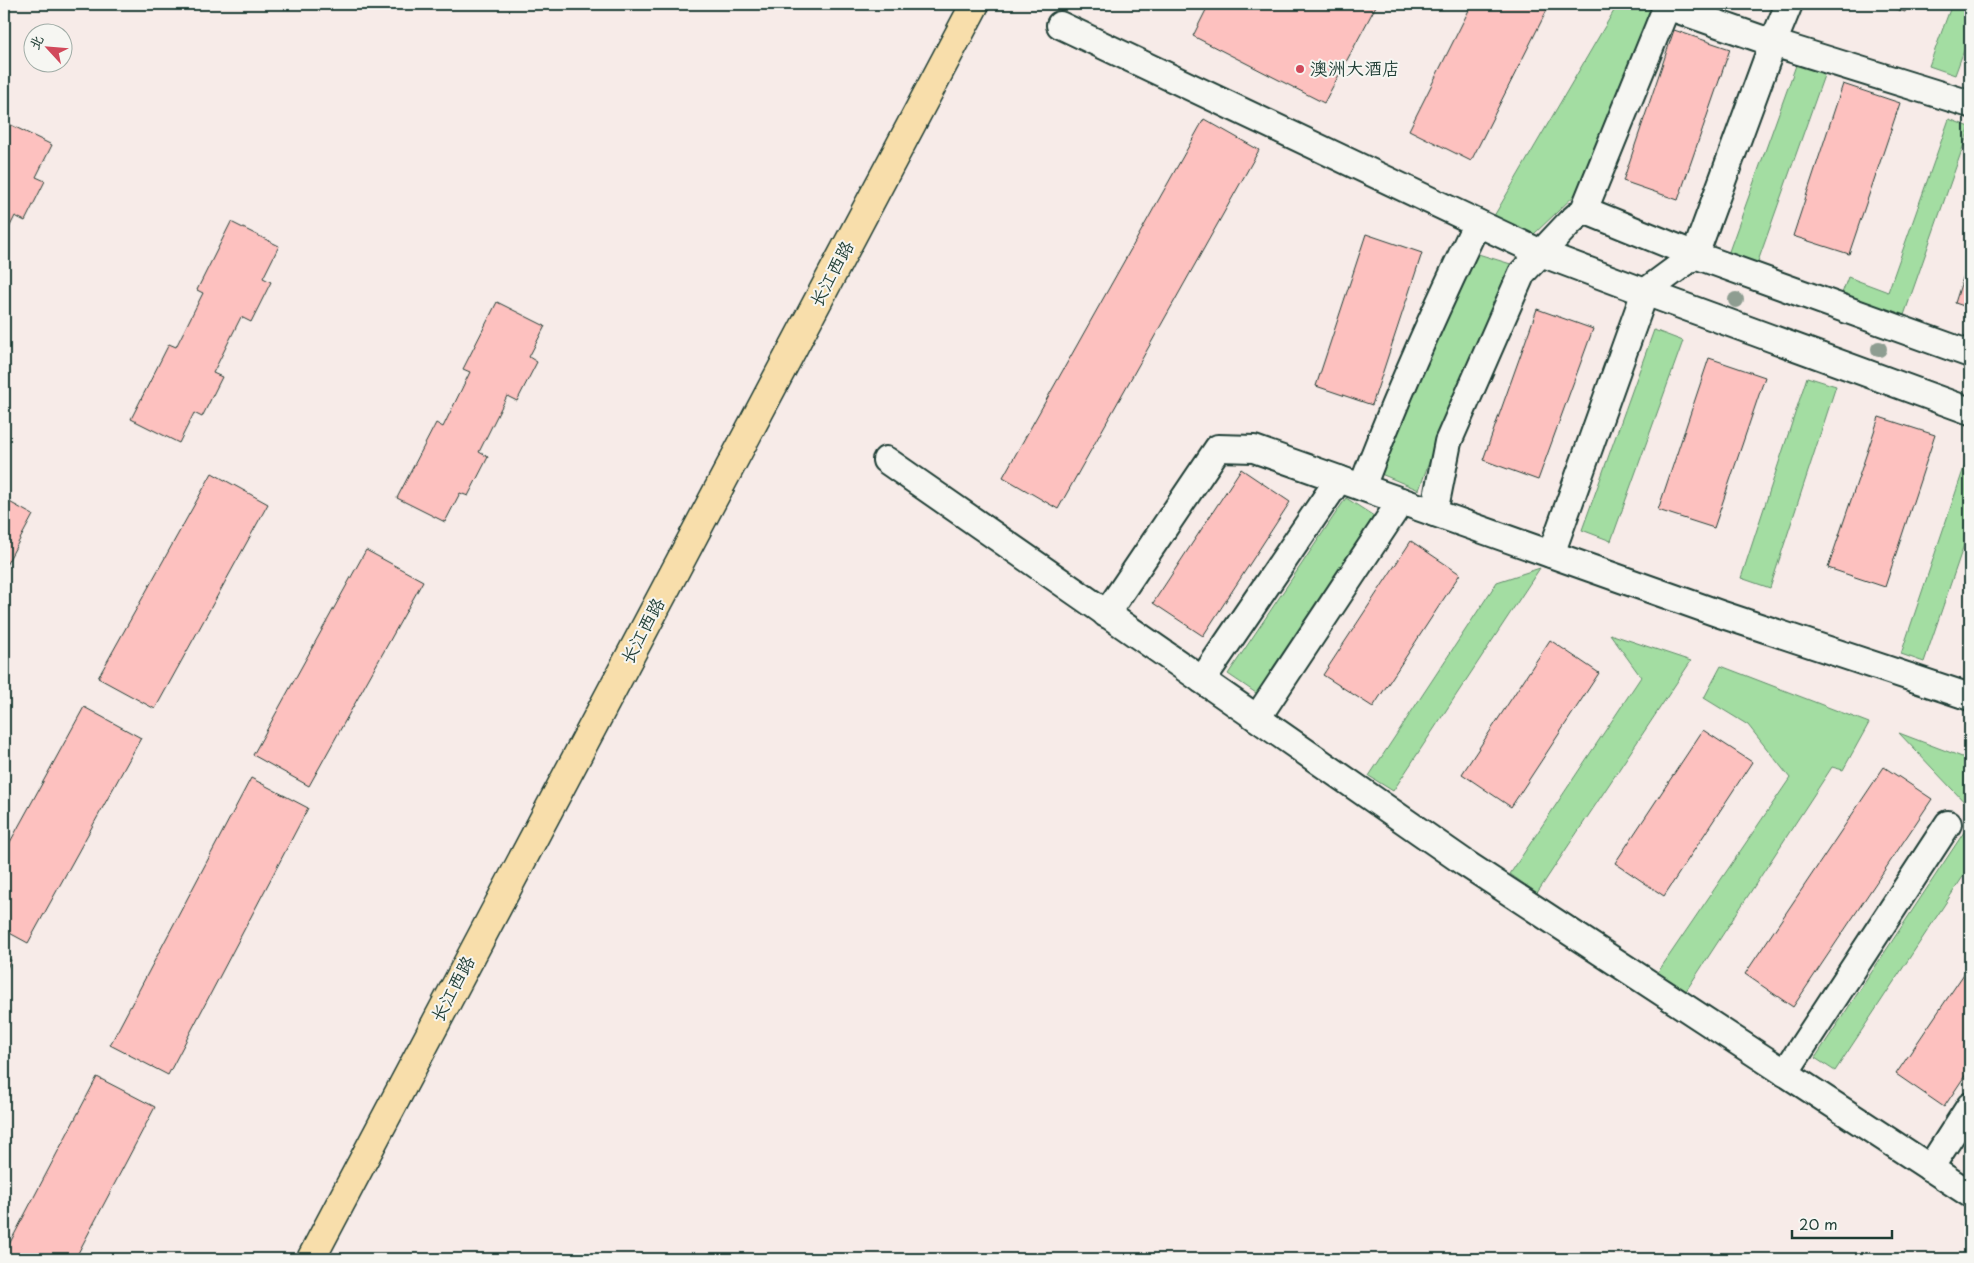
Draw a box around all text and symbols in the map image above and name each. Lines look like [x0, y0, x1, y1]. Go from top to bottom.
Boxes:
north arrow [22, 22, 72, 72]
text: 北 [23, 31, 48, 53]
place label: 澳洲大酒店 [1310, 54, 1400, 81]
marker: 澳洲大酒店 [1294, 63, 1306, 75]
street label: 长江西路 [802, 235, 859, 311]
street label: 长江西路 [613, 592, 670, 668]
street label: 长江西路 [423, 950, 480, 1026]
scale bar [1792, 1208, 1892, 1240]
text: 20 m [1799, 1212, 1838, 1235]

